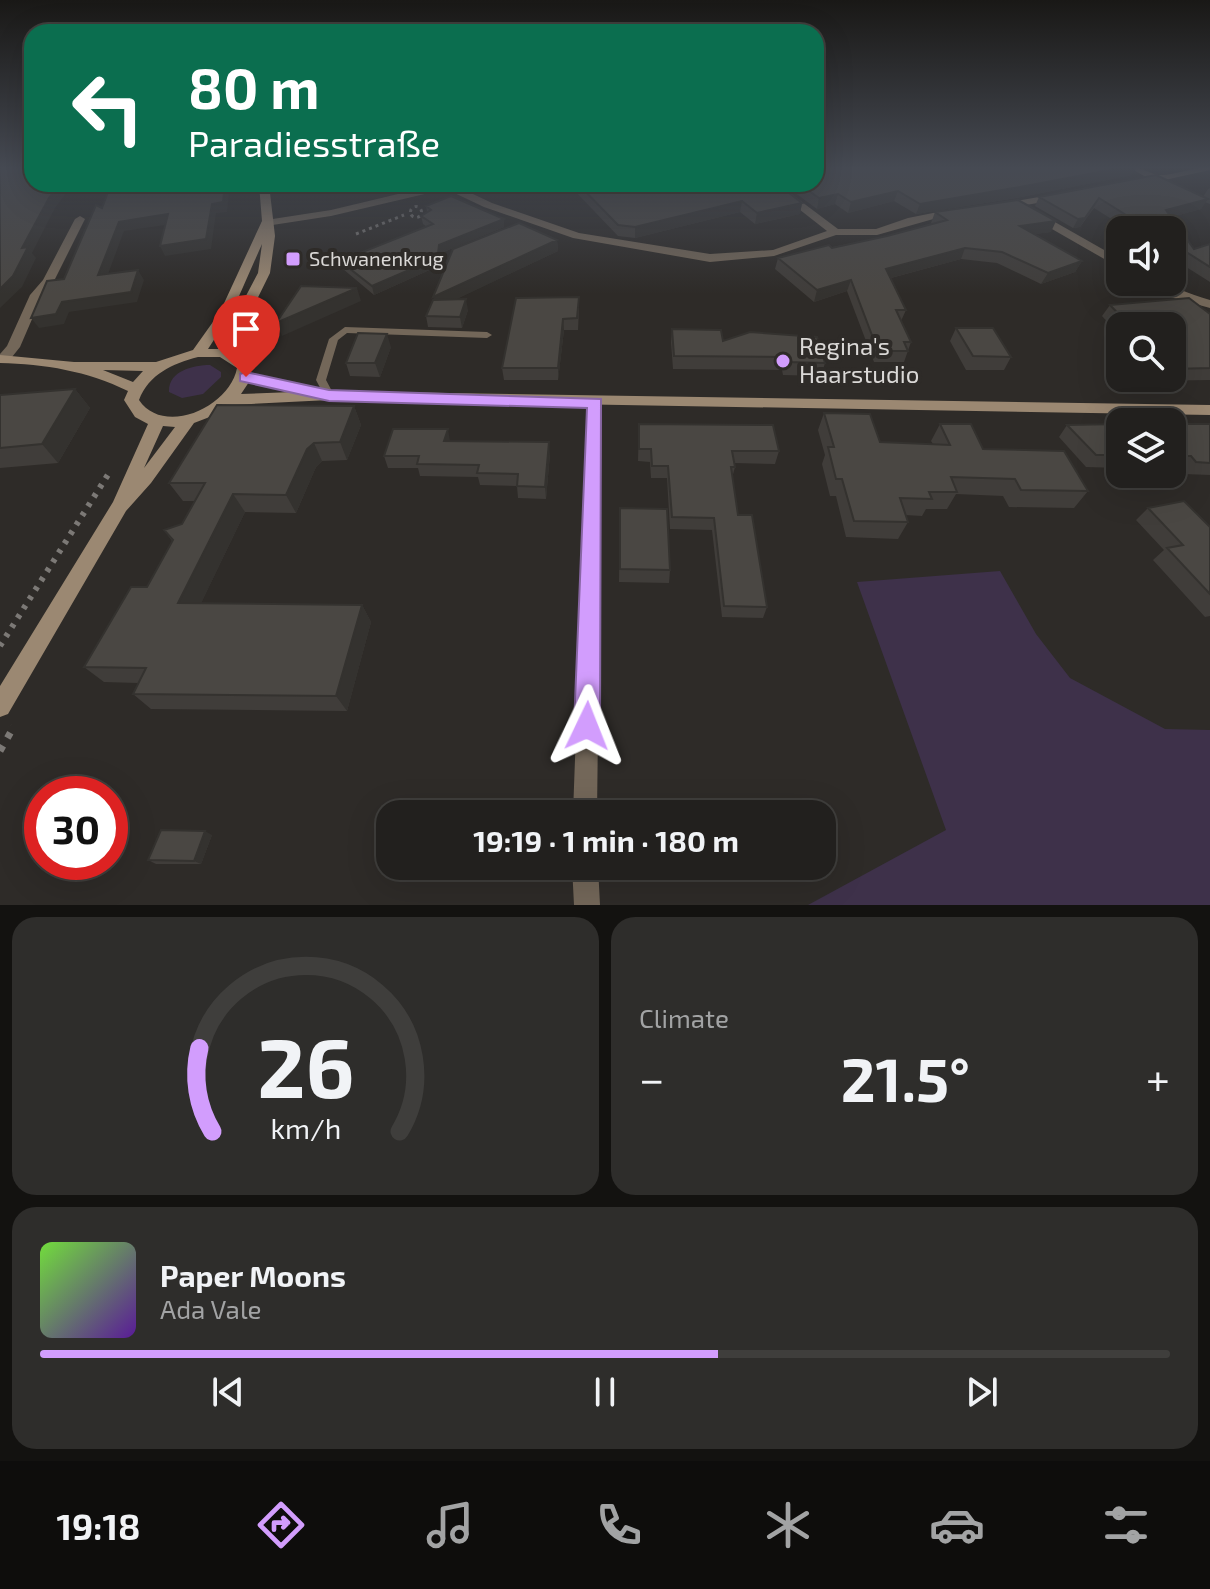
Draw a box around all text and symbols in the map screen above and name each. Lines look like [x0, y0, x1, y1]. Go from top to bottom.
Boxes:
text: 80 m [188, 53, 320, 120]
icon: left [56, 56, 160, 160]
text: Paradiesstraße [188, 121, 440, 164]
map controls [1106, 216, 1186, 488]
button: sound [1106, 216, 1186, 296]
place label: Schwanenkrug [309, 246, 444, 270]
marker: Schwanenkrug [284, 250, 302, 268]
pin [212, 295, 280, 377]
icon: arrive [224, 307, 268, 351]
button: search [1106, 312, 1186, 392]
place label: Regina's Haarstudio [799, 331, 919, 388]
marker: Regina's Haarstudio [774, 352, 792, 370]
button: layers [1106, 408, 1186, 488]
position arrow [545, 684, 629, 768]
speed limit sign: 30 [24, 776, 128, 880]
text: 19:19 · 1 min · 180 m [473, 822, 739, 858]
text: Climate [639, 1002, 729, 1033]
text: 26 [257, 1015, 354, 1115]
text: 21.5° [841, 1042, 970, 1114]
text: − [639, 1051, 665, 1104]
text: + [1146, 1051, 1170, 1104]
text: km/h [270, 1110, 341, 1145]
text: Paper Moons [160, 1257, 346, 1293]
text: Ada Vale [160, 1293, 262, 1324]
icon: previous [206, 1370, 250, 1414]
icon: pause [583, 1370, 627, 1414]
icon: next [960, 1370, 1004, 1414]
icon: directions [253, 1497, 309, 1553]
icon: music [422, 1497, 478, 1553]
icon: phone [591, 1497, 647, 1553]
icon: climate [760, 1497, 816, 1553]
icon: car [929, 1497, 985, 1553]
icon: filters [1098, 1497, 1154, 1553]
text: 19:18 [56, 1504, 140, 1547]

